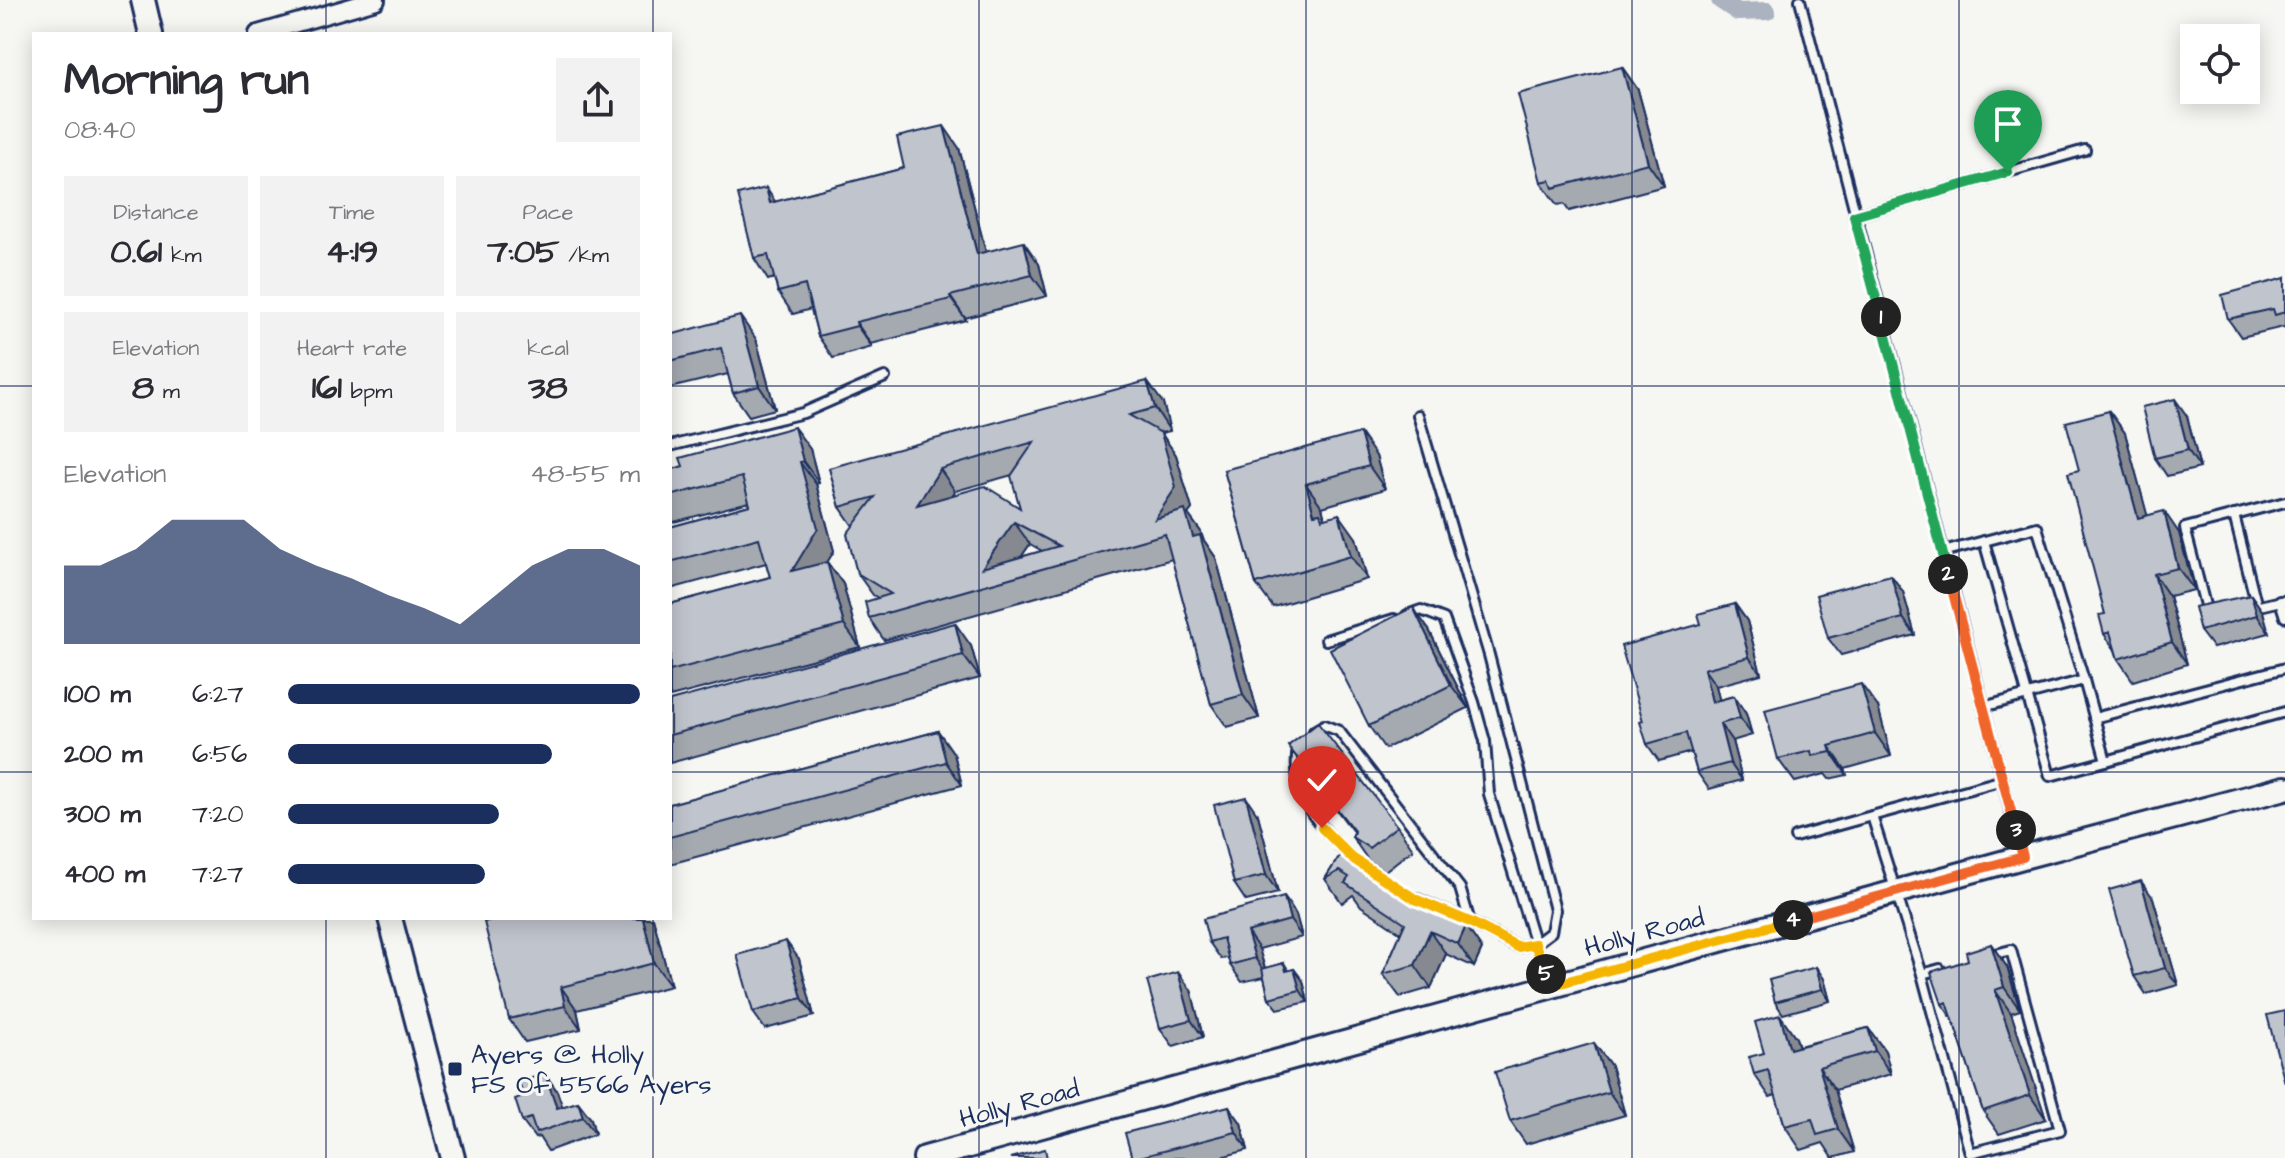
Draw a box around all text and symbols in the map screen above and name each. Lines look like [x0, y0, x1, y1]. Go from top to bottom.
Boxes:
map controls [2180, 24, 2260, 104]
button: locate [2180, 24, 2260, 104]
text: Morning run [64, 51, 309, 112]
button: share [556, 58, 640, 142]
pin [1974, 90, 2042, 172]
icon: arrive [1986, 102, 2030, 146]
text: 08:40 [64, 112, 136, 148]
text: Distance [113, 197, 199, 228]
text: Time [329, 197, 375, 228]
text: Pace [522, 197, 574, 228]
text: 0.61 [110, 228, 162, 276]
text: 4:19 [326, 228, 378, 276]
text: 7:05 [487, 228, 559, 276]
text: km [162, 240, 202, 271]
text: /km [559, 240, 609, 271]
pin: 1 [1861, 297, 1901, 337]
text: 1 [1880, 301, 1882, 332]
text: Elevation [113, 333, 199, 364]
text: Heart rate [297, 333, 407, 364]
text: kcal [527, 333, 569, 364]
text: 8 [132, 364, 154, 412]
text: 161 [312, 364, 342, 412]
text: 38 [528, 364, 568, 412]
text: m [154, 376, 180, 407]
text: bpm [342, 376, 392, 407]
text: Elevation [64, 456, 166, 492]
text: 48–55 m [530, 456, 640, 492]
pin: 2 [1928, 554, 1968, 594]
text: 2 [1942, 558, 1954, 589]
text: 100 m [64, 676, 131, 712]
text: 6:27 [192, 676, 244, 712]
text: 200 m [64, 736, 142, 772]
text: 6:56 [192, 736, 247, 772]
pin [1288, 746, 1356, 828]
icon: check [1300, 758, 1344, 802]
text: 300 m [64, 796, 141, 832]
text: 7:20 [192, 796, 244, 832]
pin: 3 [1996, 810, 2036, 850]
text: 3 [2010, 814, 2022, 845]
text: 400 m [64, 856, 145, 892]
text: 7:27 [192, 856, 243, 892]
street label: Holly Road [1580, 900, 1709, 968]
pin: 4 [1773, 900, 1813, 940]
text: 4 [1786, 904, 1800, 935]
pin: 5 [1526, 954, 1566, 994]
text: 5 [1538, 958, 1554, 989]
place label: Ayers @ Holly FS Of 5566 Ayers [471, 1037, 712, 1105]
marker: Ayers @ Holly FS Of 5566 Ayers [446, 1060, 464, 1078]
street label: Holly Road [955, 1071, 1084, 1139]

